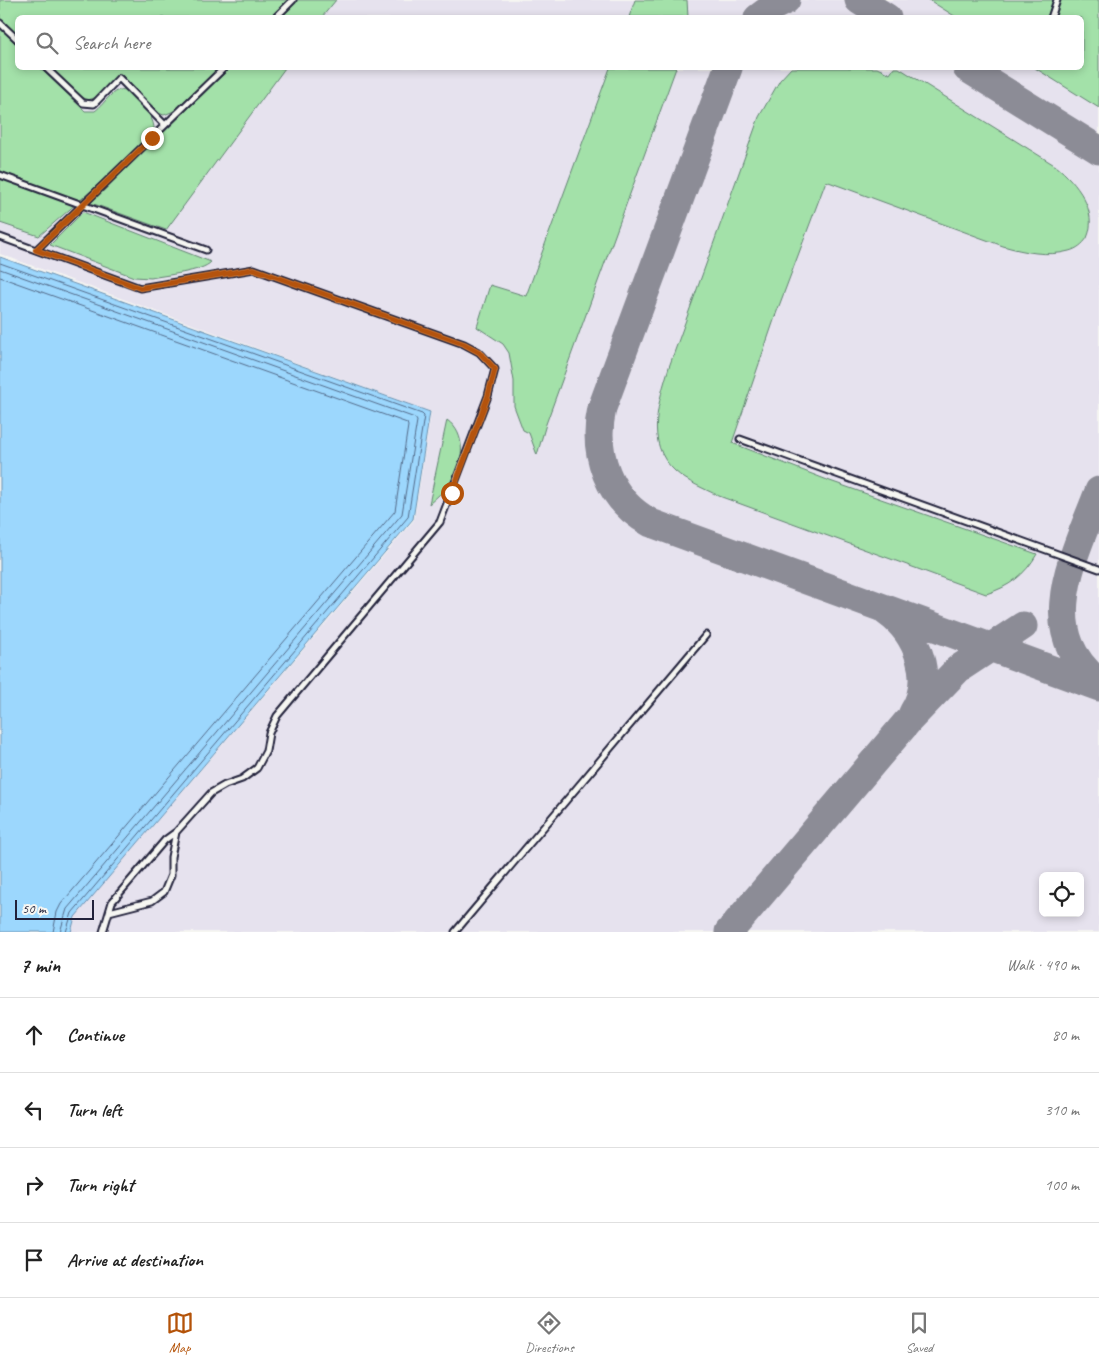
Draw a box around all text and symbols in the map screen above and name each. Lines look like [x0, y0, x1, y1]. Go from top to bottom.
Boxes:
search box [15, 15, 1084, 70]
icon: search [33, 29, 61, 57]
text: Search here [73, 31, 150, 55]
route end [141, 127, 164, 150]
route start [441, 482, 464, 505]
map controls [1039, 872, 1084, 917]
button: locate [1039, 872, 1084, 917]
scale bar [15, 897, 94, 920]
text: 50 m [22, 900, 46, 917]
text: 7 min [20, 952, 60, 978]
text: Walk · 490 m [1007, 955, 1079, 975]
icon: ahead [20, 1021, 48, 1049]
text: Continue [67, 1023, 124, 1047]
text: 80 m [1052, 1025, 1079, 1045]
icon: left [20, 1096, 48, 1124]
text: Turn left [67, 1098, 122, 1122]
text: 310 m [1045, 1100, 1079, 1120]
icon: right [20, 1171, 48, 1199]
text: Turn right [67, 1173, 134, 1197]
text: 100 m [1045, 1175, 1079, 1195]
icon: arrive [20, 1246, 48, 1274]
text: Arrive at destination [67, 1248, 203, 1272]
tab: Map [166, 1309, 194, 1356]
tab: Directions [525, 1309, 574, 1356]
tab: Saved [905, 1309, 933, 1356]

